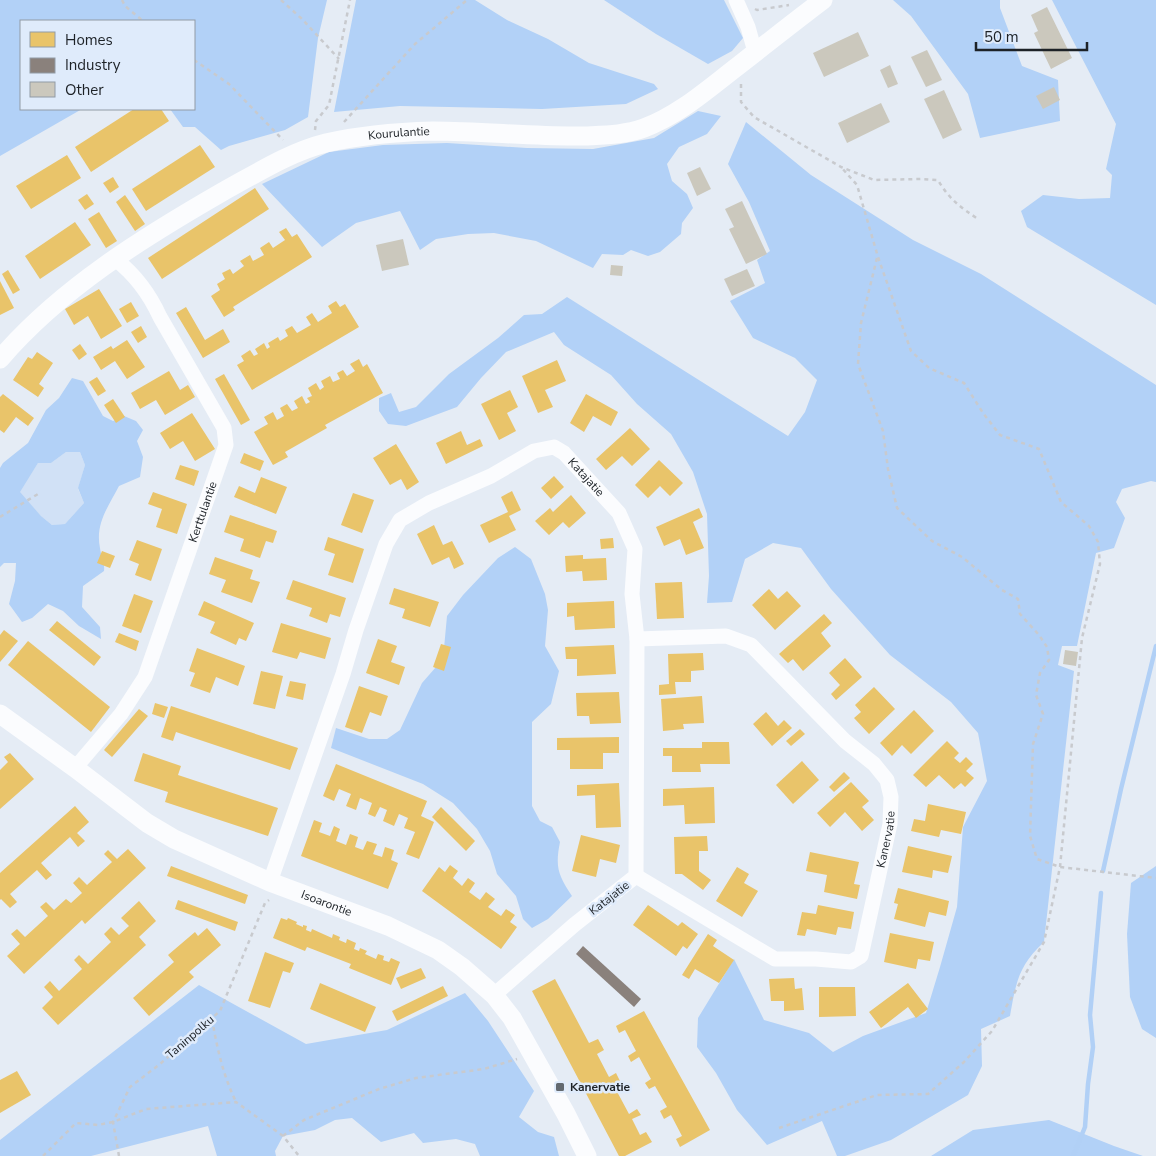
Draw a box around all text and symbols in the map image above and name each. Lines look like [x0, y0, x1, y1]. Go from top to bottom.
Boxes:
legend [20, 20, 195, 110]
scale bar [976, 20, 1087, 52]
text: 50 m [984, 27, 1019, 47]
text: Homes [65, 30, 113, 50]
text: Industry [65, 55, 121, 75]
text: Other [65, 80, 104, 100]
street label: Kourulantie [367, 123, 430, 144]
street label: Katajatie [564, 454, 608, 500]
street label: Kerttulantie [185, 479, 221, 544]
street label: Kanervatie [873, 811, 898, 869]
street label: Katajatie [586, 877, 632, 919]
street label: Isoarontie [299, 886, 354, 920]
street label: Taninpolku [162, 1012, 218, 1062]
place label: Kanervatie [570, 1079, 631, 1095]
marker: Kanervatie [554, 1081, 566, 1093]

